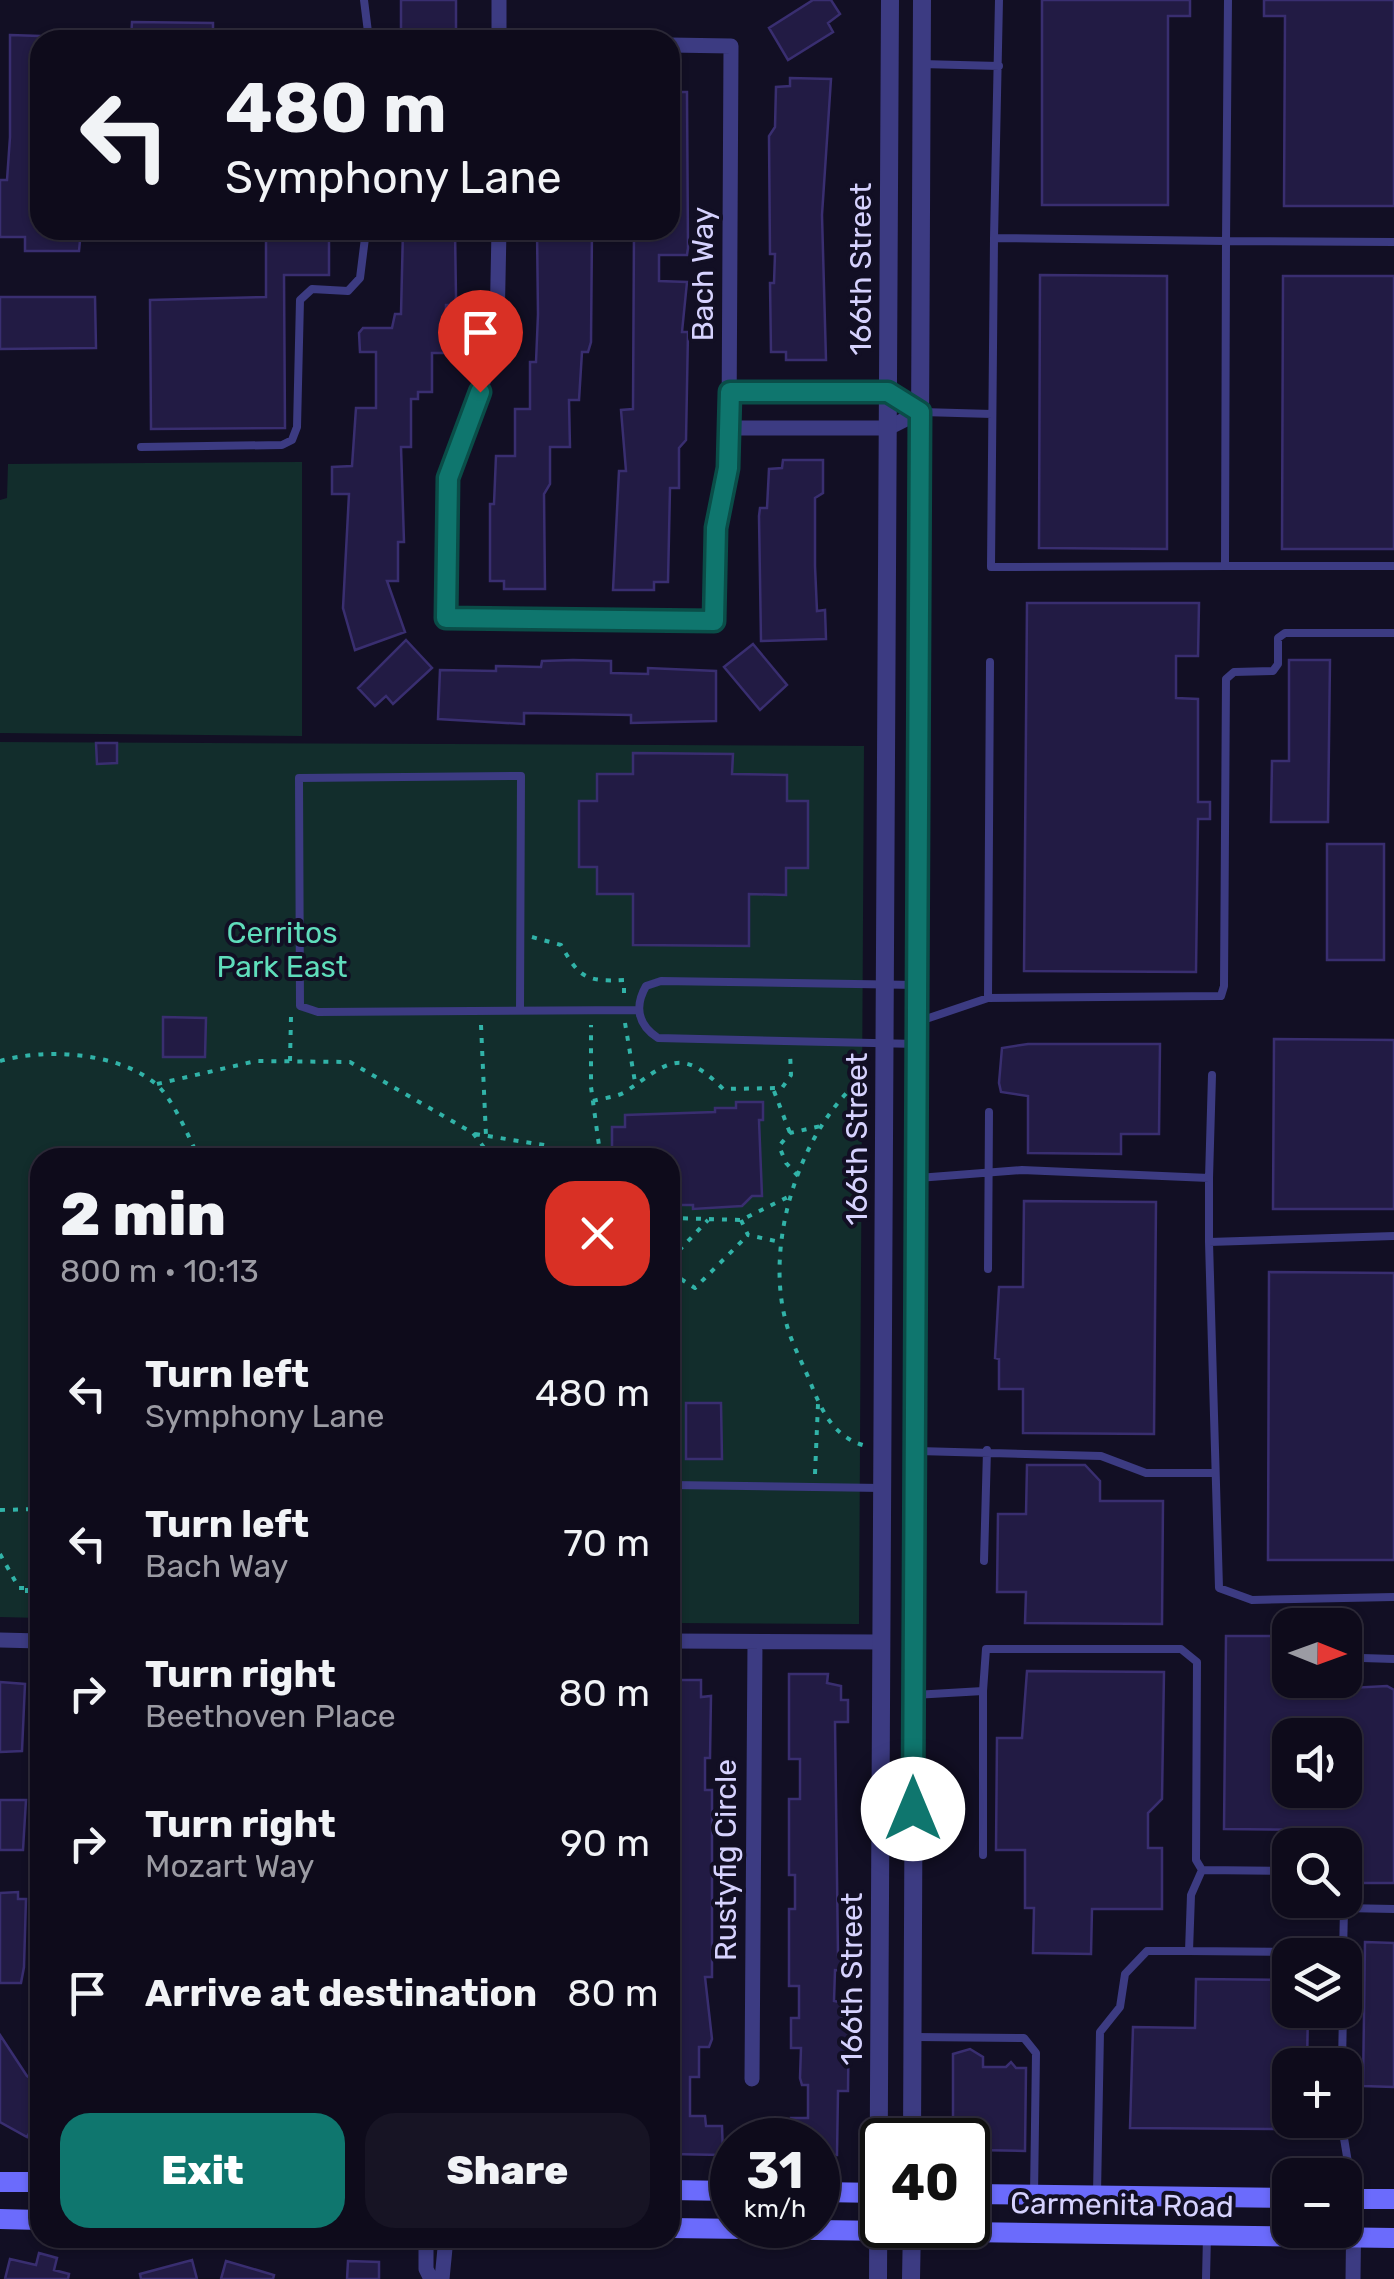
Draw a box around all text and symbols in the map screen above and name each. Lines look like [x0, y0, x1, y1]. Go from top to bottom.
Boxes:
text: 480 m [225, 67, 447, 150]
icon: left [60, 70, 190, 200]
text: Symphony Lane [225, 151, 562, 204]
street label: 166th Street [843, 182, 879, 356]
street label: Bach Way [685, 207, 721, 341]
pin [438, 290, 523, 393]
icon: arrive [453, 305, 508, 360]
park label: Cerritos Park East [216, 915, 348, 985]
street label: 166th Street [839, 1052, 875, 1226]
text: 2 min [60, 1179, 226, 1250]
button: close [545, 1181, 650, 1286]
text: 800 m · 10:13 [60, 1252, 259, 1290]
text: Turn left [145, 1351, 309, 1397]
icon: left [60, 1366, 115, 1421]
text: 480 m [535, 1370, 650, 1416]
text: Symphony Lane [145, 1397, 384, 1435]
text: Turn left [145, 1501, 309, 1547]
icon: left [60, 1516, 115, 1571]
text: 70 m [563, 1520, 650, 1566]
text: Bach Way [145, 1547, 288, 1585]
north arrow [1272, 1608, 1362, 1698]
map controls [1272, 1608, 1362, 2248]
text: Turn right [145, 1651, 336, 1697]
icon: right [60, 1666, 115, 1721]
text: 80 m [559, 1670, 650, 1716]
text: Beethoven Place [145, 1697, 396, 1735]
button: sound [1272, 1718, 1362, 1808]
position arrow [861, 1757, 965, 1861]
street label: Rustyfig Circle [708, 1759, 744, 1961]
text: Turn right [145, 1801, 336, 1847]
icon: right [60, 1816, 115, 1871]
text: 90 m [560, 1820, 650, 1866]
button: search [1272, 1828, 1362, 1918]
text: Mozart Way [145, 1847, 314, 1885]
street label: 166th Street [834, 1892, 870, 2066]
button: layers [1272, 1938, 1362, 2028]
icon: arrive [60, 1966, 115, 2021]
text: Arrive at destination [145, 1970, 537, 2016]
text: 80 m [567, 1970, 659, 2016]
button: + [1272, 2048, 1362, 2138]
button: Exit [60, 2113, 345, 2228]
button: Share [365, 2113, 650, 2228]
speed limit sign: 40 [860, 2118, 990, 2248]
text: 31 [746, 2141, 804, 2201]
button: − [1272, 2158, 1362, 2248]
street label: Carmenita Road [1010, 2185, 1234, 2225]
text: km/h [744, 2194, 806, 2223]

